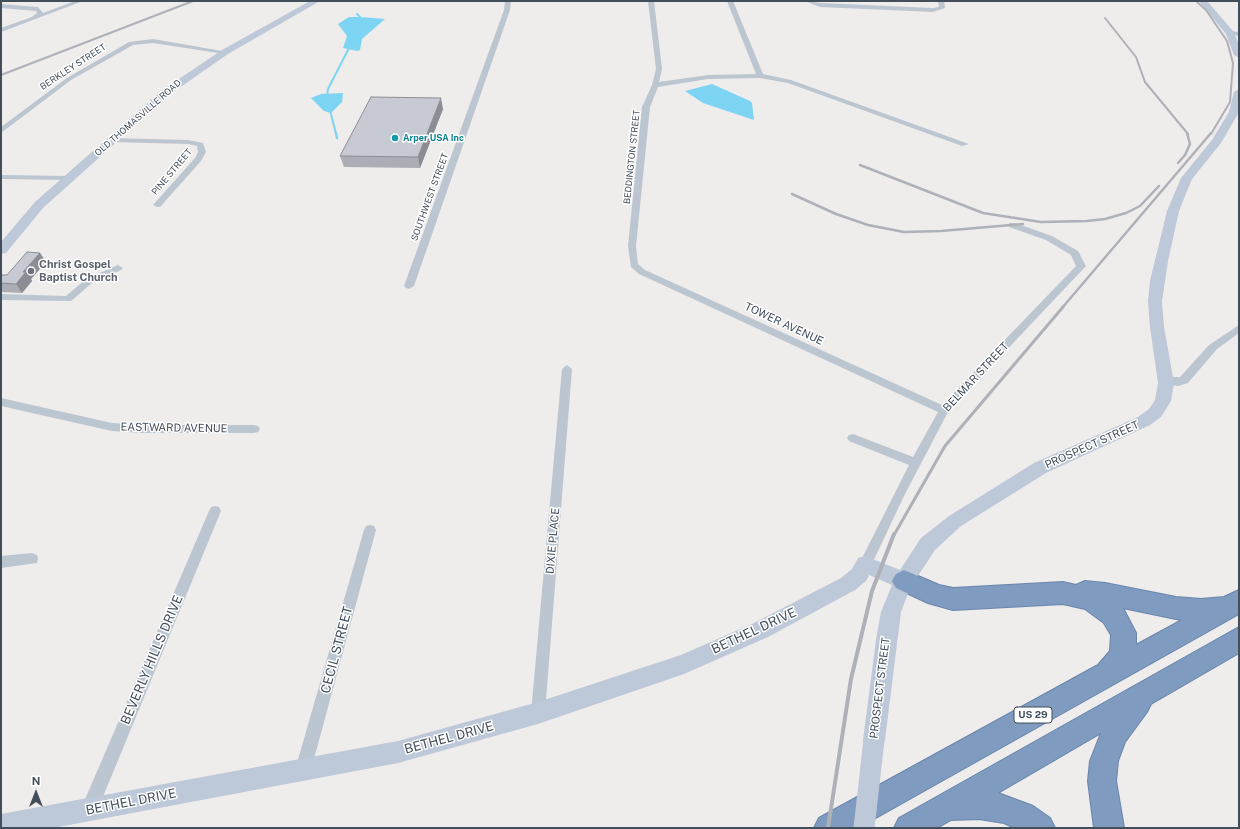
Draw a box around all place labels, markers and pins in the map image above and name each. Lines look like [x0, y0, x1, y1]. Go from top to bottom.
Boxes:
marker: Arper USA Inc [390, 133, 400, 143]
place label: Arper USA Inc [403, 133, 464, 143]
place label: Christ Gospel Baptist Church [39, 258, 118, 284]
marker: Christ Gospel Baptist Church [26, 266, 36, 276]

